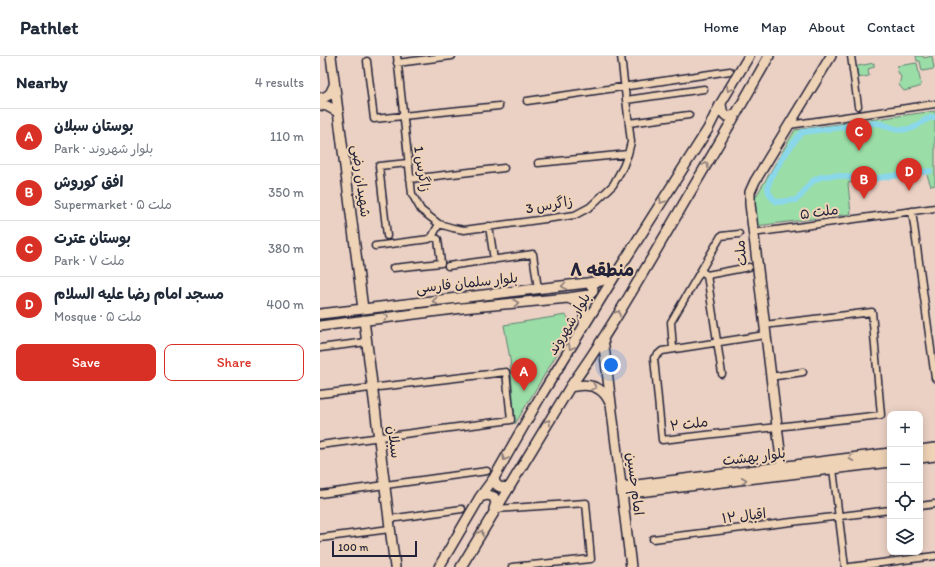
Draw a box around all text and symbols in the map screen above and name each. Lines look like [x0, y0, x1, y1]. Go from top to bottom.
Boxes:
text: Pathlet [20, 16, 78, 39]
text: Home [704, 19, 739, 36]
text: Map [761, 19, 787, 36]
text: About [809, 19, 845, 36]
text: Contact [867, 19, 915, 36]
text: Nearby [16, 72, 68, 92]
text: 4 results [255, 75, 304, 90]
one-way arrow [727, 85, 734, 92]
text: بوستان سبلان [54, 117, 134, 135]
pin: C [846, 118, 872, 151]
text: A [25, 129, 33, 144]
text: 110 m [270, 129, 304, 144]
text: Park · بلوار شهروند [54, 141, 153, 156]
street label: شهیدان رضی [348, 144, 374, 218]
street label: زاگرس 1 [410, 145, 434, 193]
pin: D [896, 158, 922, 191]
one-way arrow [701, 162, 708, 169]
pin: B [851, 166, 877, 199]
text: افق کوروش [54, 173, 123, 191]
text: B [25, 185, 33, 200]
text: 350 m [268, 185, 304, 200]
street label: زاگرس 3 [524, 193, 574, 217]
text: Supermarket · ملت ۵ [54, 197, 172, 212]
one-way arrow [660, 197, 667, 204]
street label: ملت ۵ [799, 201, 839, 223]
text: بوستان عترت [54, 229, 131, 247]
street label: ملت [731, 239, 751, 267]
text: C [25, 241, 33, 256]
text: 380 m [268, 241, 304, 256]
text: Park · ملت ۷ [54, 253, 125, 268]
district label: منطقه ۸ [570, 259, 634, 281]
street label: بلوار سلمان فارسی [415, 269, 519, 297]
one-way arrow [561, 281, 567, 290]
text: مسجد امام رضا علیه السلام [54, 285, 224, 303]
street label: بلوار شهروند [544, 290, 594, 358]
one-way arrow [432, 296, 438, 305]
text: D [25, 297, 33, 312]
text: 400 m [266, 297, 304, 312]
one-way arrow [513, 299, 519, 308]
text: Mosque · ملت ۵ [54, 309, 142, 324]
one-way arrow [613, 310, 621, 317]
one-way arrow [383, 313, 390, 322]
one-way arrow [569, 343, 576, 350]
button: Save [16, 344, 156, 381]
button: Share [164, 344, 304, 381]
your location [601, 355, 621, 375]
pin: A [511, 358, 537, 391]
one-way arrow [591, 382, 598, 391]
map controls [887, 411, 923, 555]
button: + [887, 411, 923, 447]
street label: ملت ۲ [669, 413, 709, 435]
one-way arrow [544, 419, 551, 426]
street label: سبلان [384, 425, 404, 459]
street label: بلوار بهشت [721, 445, 787, 469]
button: − [887, 447, 923, 483]
street label: امام حسین [621, 451, 647, 517]
one-way arrow [848, 453, 854, 462]
one-way arrow [502, 454, 509, 461]
one-way arrow [741, 475, 747, 484]
button: locate [887, 483, 923, 519]
street label: اقبال ۱۲ [721, 505, 767, 527]
button: layers [887, 519, 923, 555]
one-way arrow [476, 530, 483, 537]
scale bar [332, 539, 417, 558]
text: 100 m [338, 541, 368, 554]

